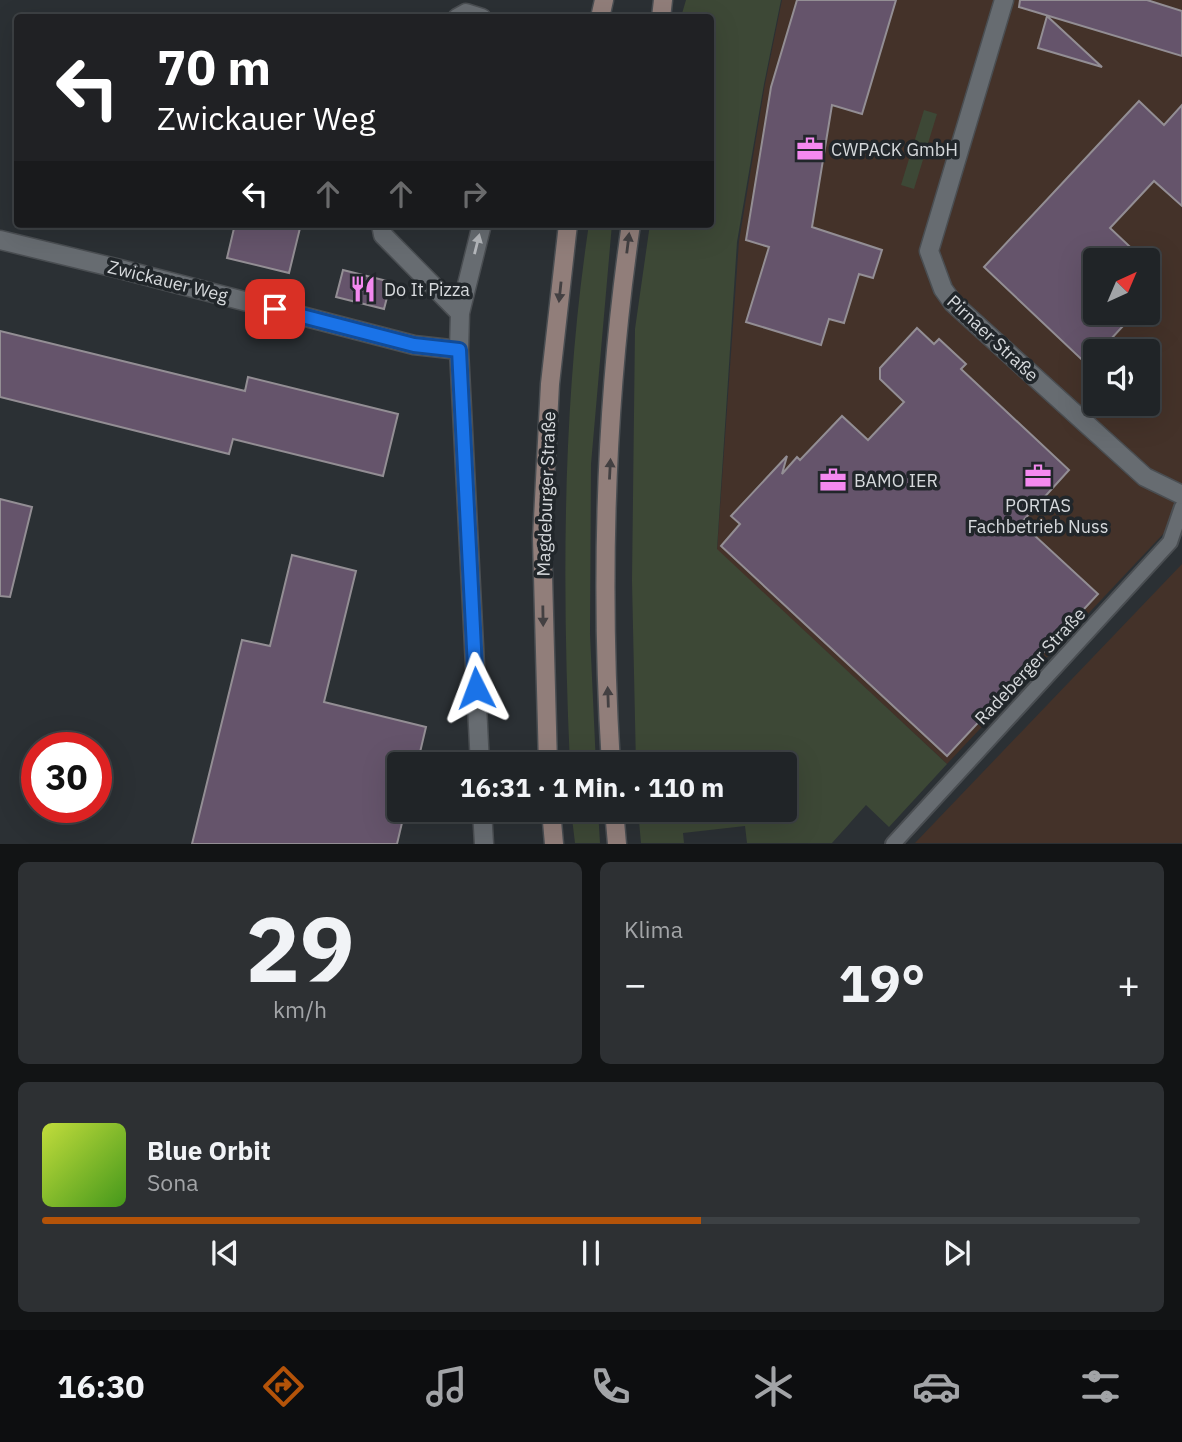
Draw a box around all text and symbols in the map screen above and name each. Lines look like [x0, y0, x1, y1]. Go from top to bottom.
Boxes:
text: 70 m [157, 35, 271, 98]
icon: left [42, 42, 133, 133]
text: Zwickauer Weg [157, 97, 376, 139]
office icon: CWPACK GmbH [795, 134, 825, 164]
place label: CWPACK GmbH [831, 138, 958, 161]
icon: left [236, 175, 274, 213]
icon: ahead [309, 175, 347, 213]
icon: ahead [382, 175, 420, 213]
icon: right [455, 175, 493, 213]
one-way arrow [623, 231, 634, 253]
one-way arrow [472, 233, 483, 255]
north arrow [1083, 248, 1160, 326]
map controls [1083, 248, 1160, 416]
street label: Zwickauer Weg [106, 255, 231, 307]
restaurant icon: Do It Pizza [348, 274, 378, 304]
place label: Do It Pizza [384, 278, 470, 301]
pin [245, 279, 305, 339]
one-way arrow [555, 281, 566, 303]
icon: arrive [256, 290, 294, 328]
street label: Pirnaer Straße [942, 290, 1044, 386]
button: sound [1083, 339, 1160, 416]
street label: Magdeburger Straße [532, 411, 560, 577]
one-way arrow [604, 458, 615, 480]
office icon: PORTAS Fachbetrieb Nuss [1023, 461, 1053, 491]
office icon: BAMO IER [818, 465, 848, 495]
place label: BAMO IER [854, 469, 938, 492]
place label: PORTAS Fachbetrieb Nuss [968, 494, 1108, 538]
street label: Radeberger Straße [970, 602, 1090, 730]
one-way arrow [537, 606, 549, 628]
position arrow [439, 651, 513, 725]
one-way arrow [602, 685, 614, 707]
speed limit sign: 30 [21, 732, 112, 823]
text: 16:31 · 1 Min. · 110 m [460, 770, 724, 804]
text: 29 [245, 889, 355, 1007]
text: Klima [624, 914, 683, 944]
text: 19° [839, 949, 925, 1016]
text: − [624, 959, 647, 1008]
text: + [1117, 959, 1140, 1008]
text: km/h [273, 994, 327, 1024]
text: Blue Orbit [147, 1133, 271, 1167]
text: Sona [147, 1167, 199, 1197]
icon: previous [206, 1234, 244, 1272]
icon: pause [572, 1234, 610, 1272]
icon: next [938, 1234, 976, 1272]
icon: directions [259, 1362, 308, 1411]
icon: music [422, 1362, 471, 1411]
icon: phone [586, 1362, 635, 1411]
icon: climate [749, 1362, 798, 1411]
icon: car [912, 1362, 961, 1411]
icon: filters [1076, 1362, 1125, 1411]
text: 16:30 [57, 1365, 145, 1407]

